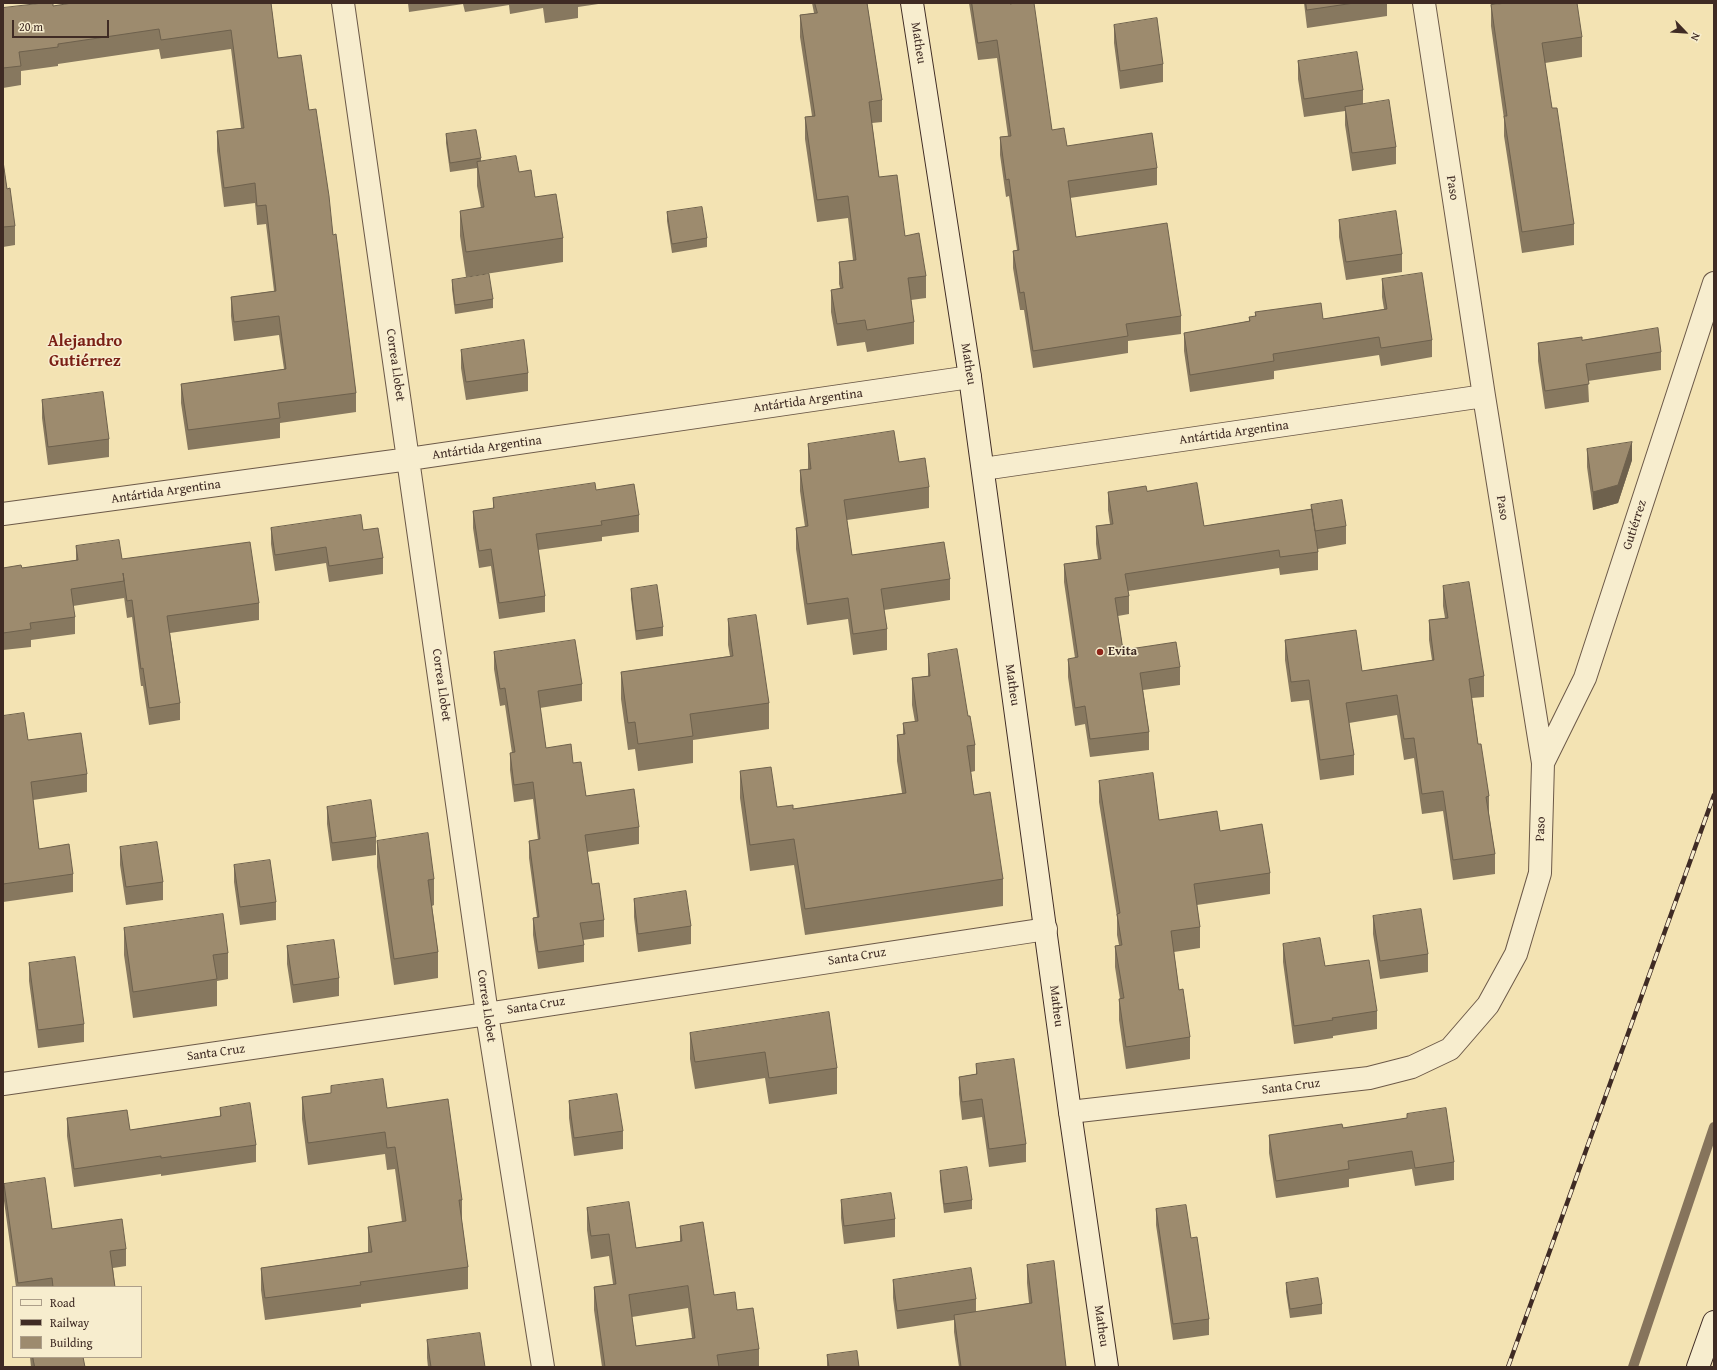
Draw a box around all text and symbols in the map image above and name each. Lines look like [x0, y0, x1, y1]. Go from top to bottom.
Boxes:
scale bar [14, 12, 111, 38]
north arrow [1665, 12, 1705, 52]
text: 20 m [19, 18, 43, 35]
street label: Matheu [907, 21, 929, 65]
text: N [1687, 30, 1705, 44]
street label: Paso [1442, 174, 1462, 202]
street label: Correa Llobet [382, 328, 408, 402]
district label: Alejandro Gutiérrez [48, 332, 122, 372]
street label: Matheu [957, 342, 979, 386]
street label: Antártida Argentina [752, 386, 864, 416]
street label: Antártida Argentina [1178, 418, 1290, 448]
street label: Antártida Argentina [431, 433, 543, 463]
street label: Antártida Argentina [110, 477, 222, 507]
street label: Paso [1492, 494, 1512, 522]
street label: Gutiérrez [1620, 498, 1650, 552]
place label: Evita [1108, 644, 1137, 660]
marker: Evita [1095, 647, 1105, 657]
street label: Correa Llobet [428, 648, 454, 722]
street label: Matheu [1001, 663, 1023, 707]
street label: Paso [1533, 816, 1549, 842]
street label: Santa Cruz [827, 945, 887, 969]
street label: Correa Llobet [473, 969, 499, 1043]
street label: Matheu [1046, 984, 1066, 1028]
street label: Santa Cruz [506, 994, 566, 1018]
street label: Santa Cruz [186, 1041, 246, 1065]
street label: Santa Cruz [1261, 1076, 1321, 1098]
legend [12, 1286, 142, 1358]
text: Road [50, 1294, 75, 1311]
street label: Matheu [1090, 1304, 1112, 1348]
text: Railway [50, 1314, 89, 1331]
text: Building [50, 1334, 93, 1351]

